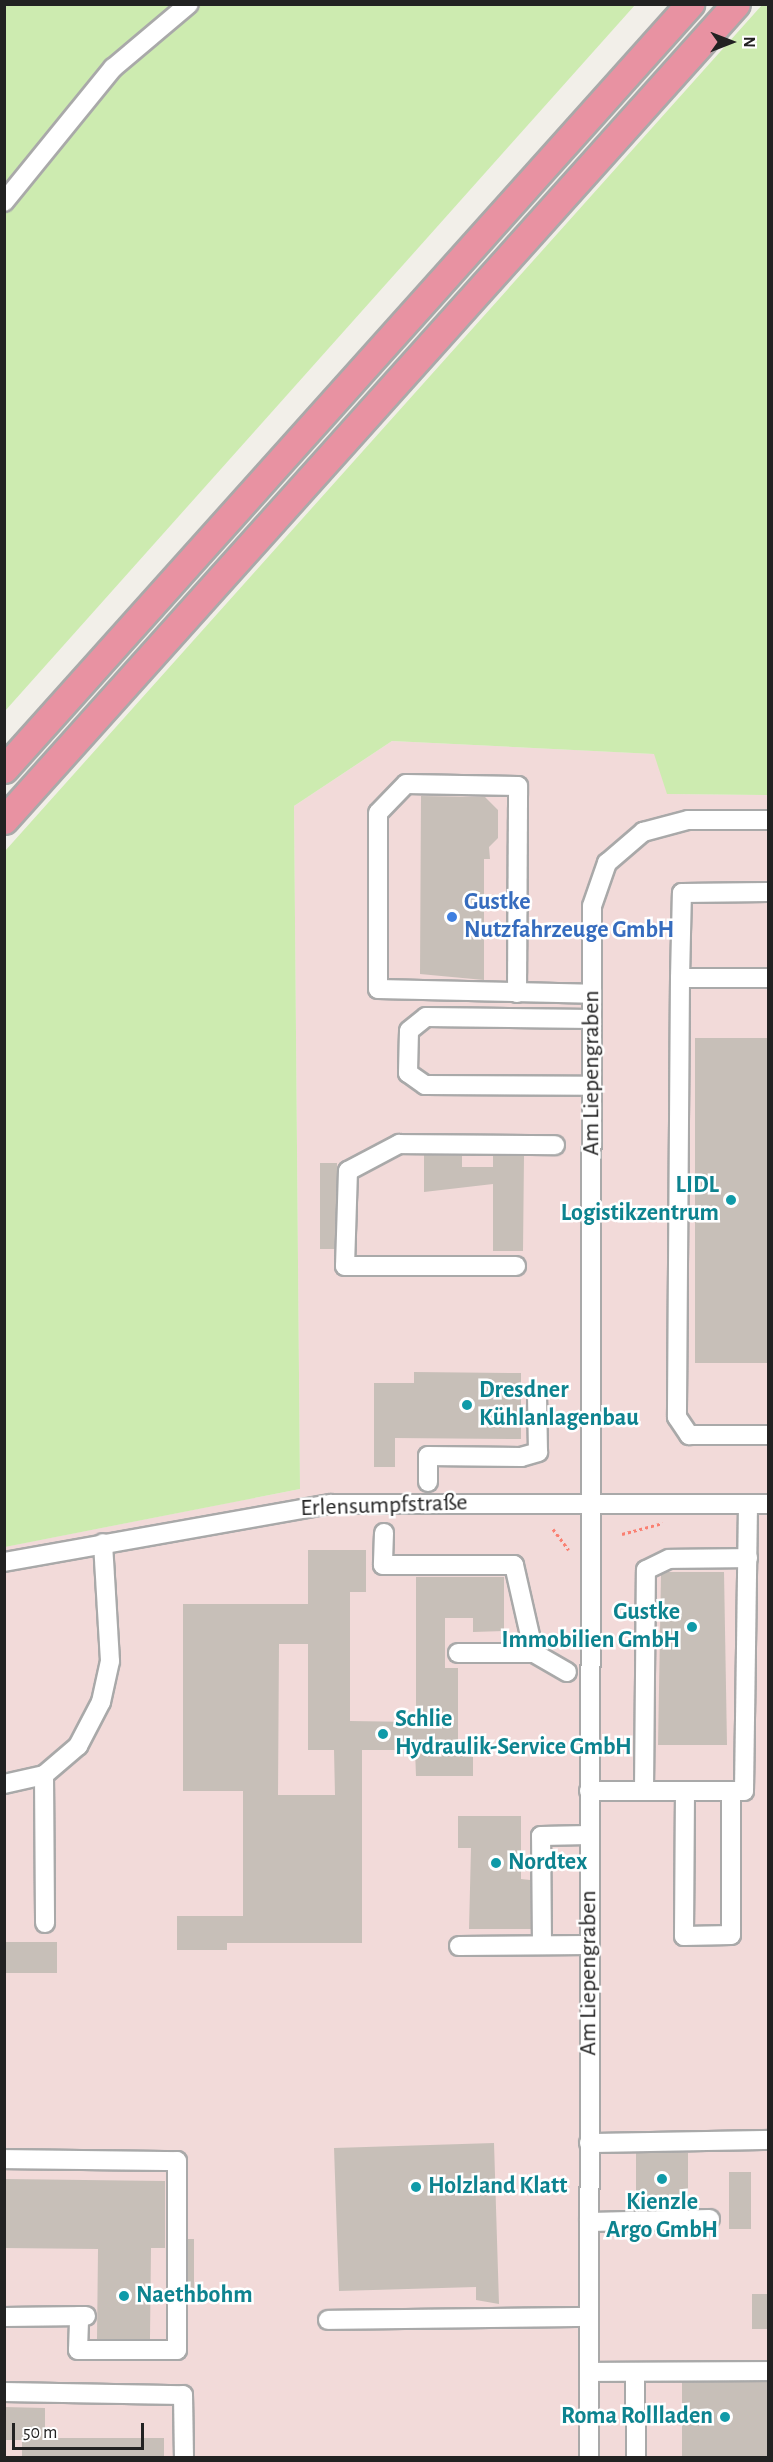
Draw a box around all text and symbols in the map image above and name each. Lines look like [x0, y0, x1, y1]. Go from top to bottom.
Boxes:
north arrow [701, 12, 761, 72]
text: N [741, 36, 757, 48]
place label: Gustke Nutzfahrzeuge GmbH [464, 889, 674, 945]
marker: Gustke Nutzfahrzeuge GmbH [445, 910, 459, 924]
street label: Am Liepengraben [578, 990, 606, 1156]
place label: LIDL Logistikzentrum [561, 1172, 719, 1228]
marker: LIDL Logistikzentrum [724, 1193, 738, 1207]
place label: Dresdner Kühlanlagenbau [479, 1377, 639, 1433]
marker: Dresdner Kühlanlagenbau [460, 1398, 474, 1412]
street label: Erlensumpfstraße [300, 1489, 468, 1523]
place label: Gustke Immobilien GmbH [502, 1599, 680, 1655]
marker: Gustke Immobilien GmbH [685, 1620, 699, 1634]
place label: Schlie Hydraulik-Service GmbH [395, 1706, 632, 1762]
marker: Schlie Hydraulik-Service GmbH [376, 1727, 390, 1741]
place label: Nordtex [508, 1849, 587, 1877]
marker: Nordtex [489, 1856, 503, 1870]
street label: Am Liepengraben [575, 1890, 603, 2056]
marker: Kienzle Argo GmbH [655, 2172, 669, 2186]
place label: Holzland Klatt [428, 2173, 567, 2201]
marker: Holzland Klatt [409, 2180, 423, 2194]
place label: Kienzle Argo GmbH [606, 2189, 718, 2245]
place label: Naethbohm [136, 2282, 252, 2310]
marker: Naethbohm [117, 2289, 131, 2303]
place label: Roma Rollladen [561, 2403, 713, 2431]
marker: Roma Rollladen [718, 2410, 732, 2424]
scale bar [15, 2411, 147, 2449]
text: 50 m [23, 2424, 57, 2442]

